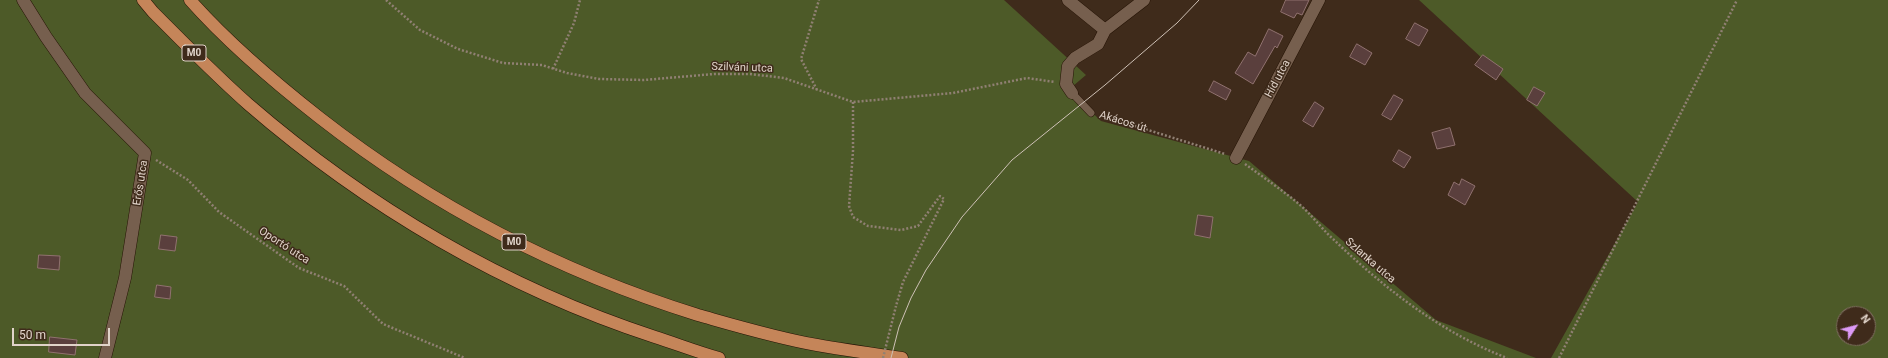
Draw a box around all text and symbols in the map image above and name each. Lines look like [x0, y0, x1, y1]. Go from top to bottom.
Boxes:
road number: M0 [182, 45, 206, 61]
street label: Híd utca [1263, 58, 1293, 100]
street label: Szilváni utca [711, 60, 773, 76]
street label: Akácos út [1098, 109, 1148, 135]
street label: Erős utca [131, 159, 151, 207]
street label: Oportó utca [256, 225, 312, 267]
road number: M0 [502, 234, 526, 250]
street label: Szlanka utca [1342, 236, 1398, 286]
north arrow [1836, 306, 1876, 346]
text: N [1858, 312, 1873, 326]
scale bar [14, 320, 112, 346]
text: 50 m [19, 328, 46, 342]

